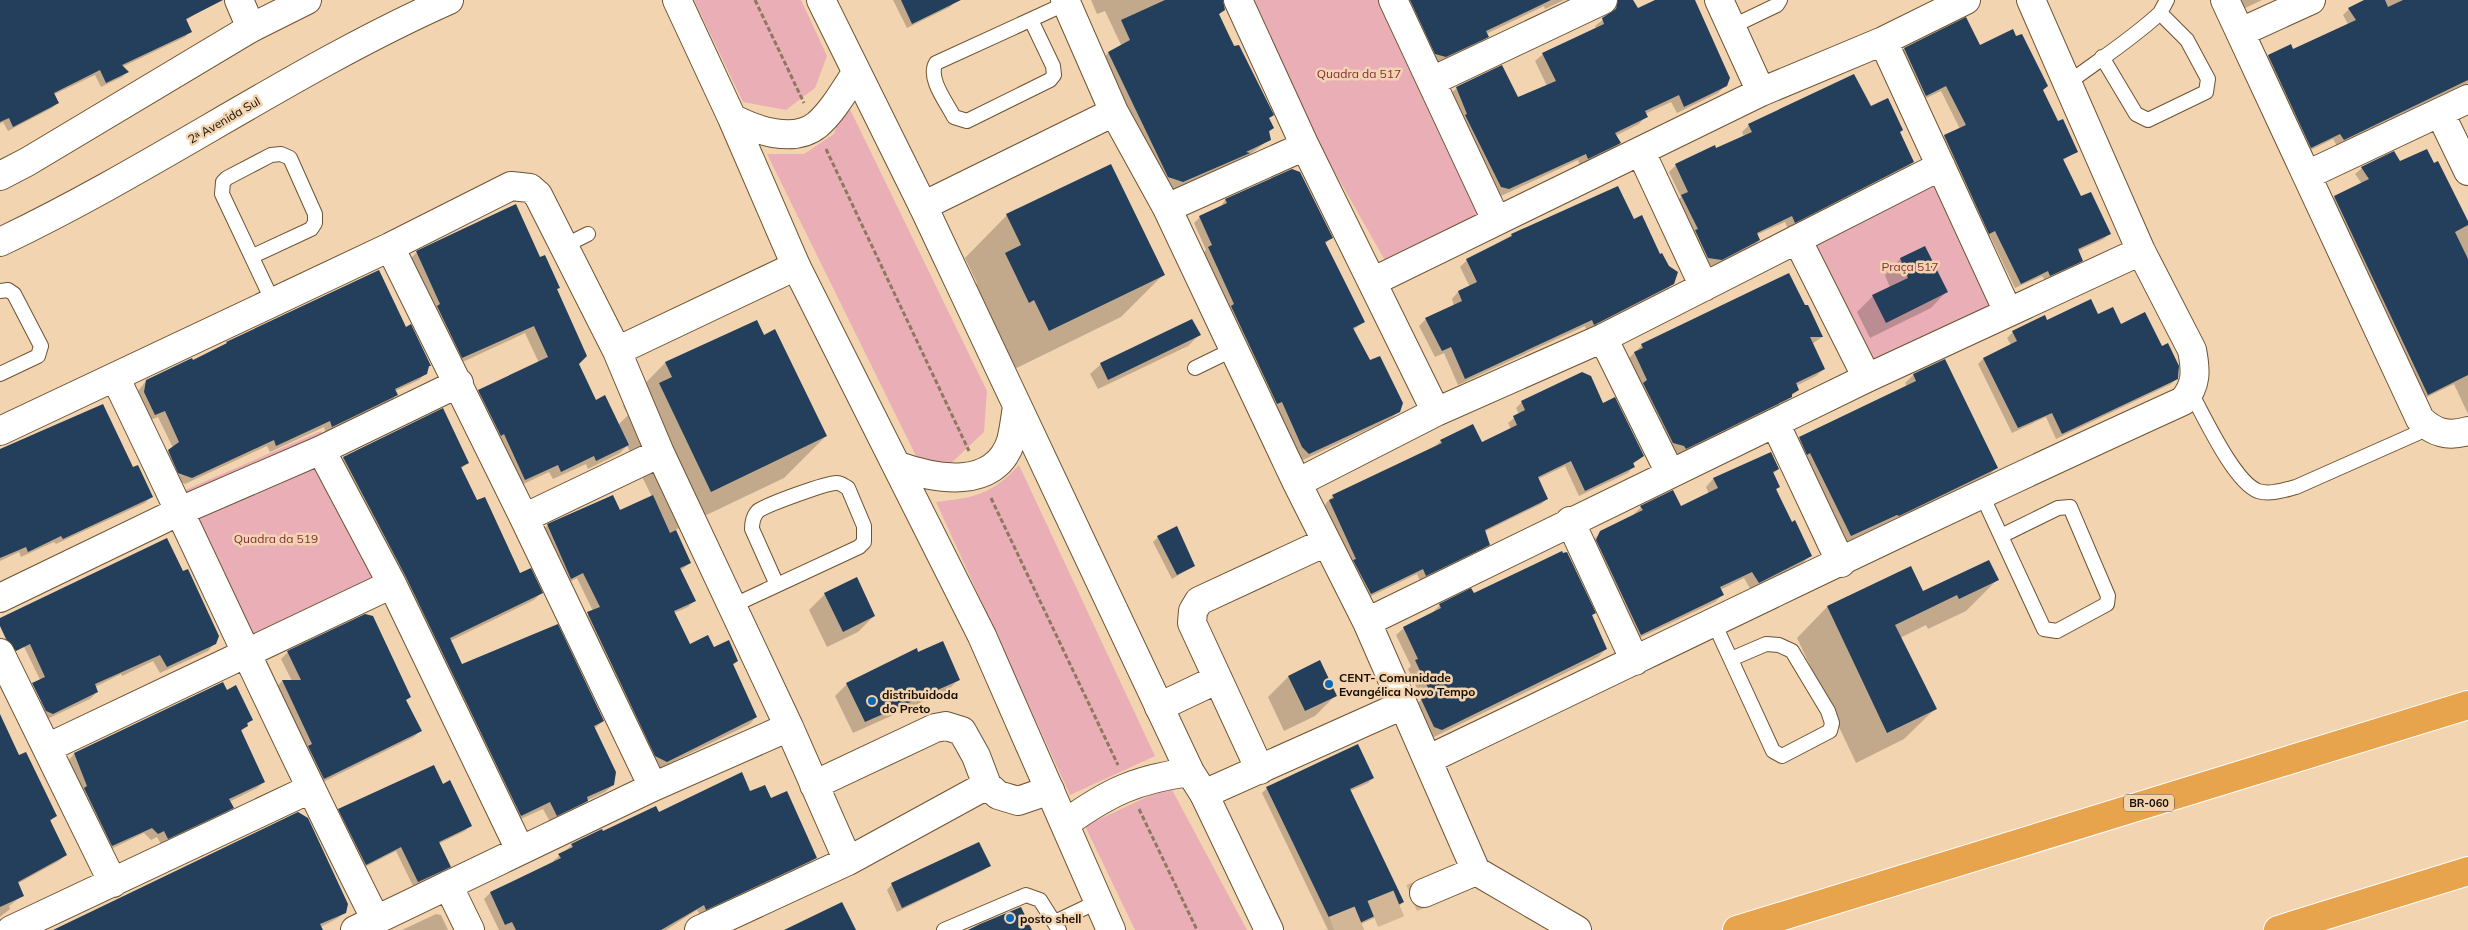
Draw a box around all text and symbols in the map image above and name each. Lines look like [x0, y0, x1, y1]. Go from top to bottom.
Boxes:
park label: Quadra da 517 [1317, 66, 1401, 81]
street label: 2ᵃ Avenida Sul [185, 93, 263, 147]
park label: Praça 517 [1881, 259, 1939, 274]
park label: Quadra da 519 [234, 531, 318, 546]
place label: CENT- Comunidade Evangélica Novo Tempo [1339, 670, 1475, 699]
marker: CENT- Comunidade Evangélica Novo Tempo [1323, 678, 1335, 690]
place label: distribuidoda do Preto [882, 687, 958, 716]
marker: distribuidoda do Preto [866, 695, 878, 707]
road number: BR-060 [2124, 794, 2174, 811]
place label: posto shell [1020, 911, 1081, 926]
marker: posto shell [1004, 912, 1016, 924]

